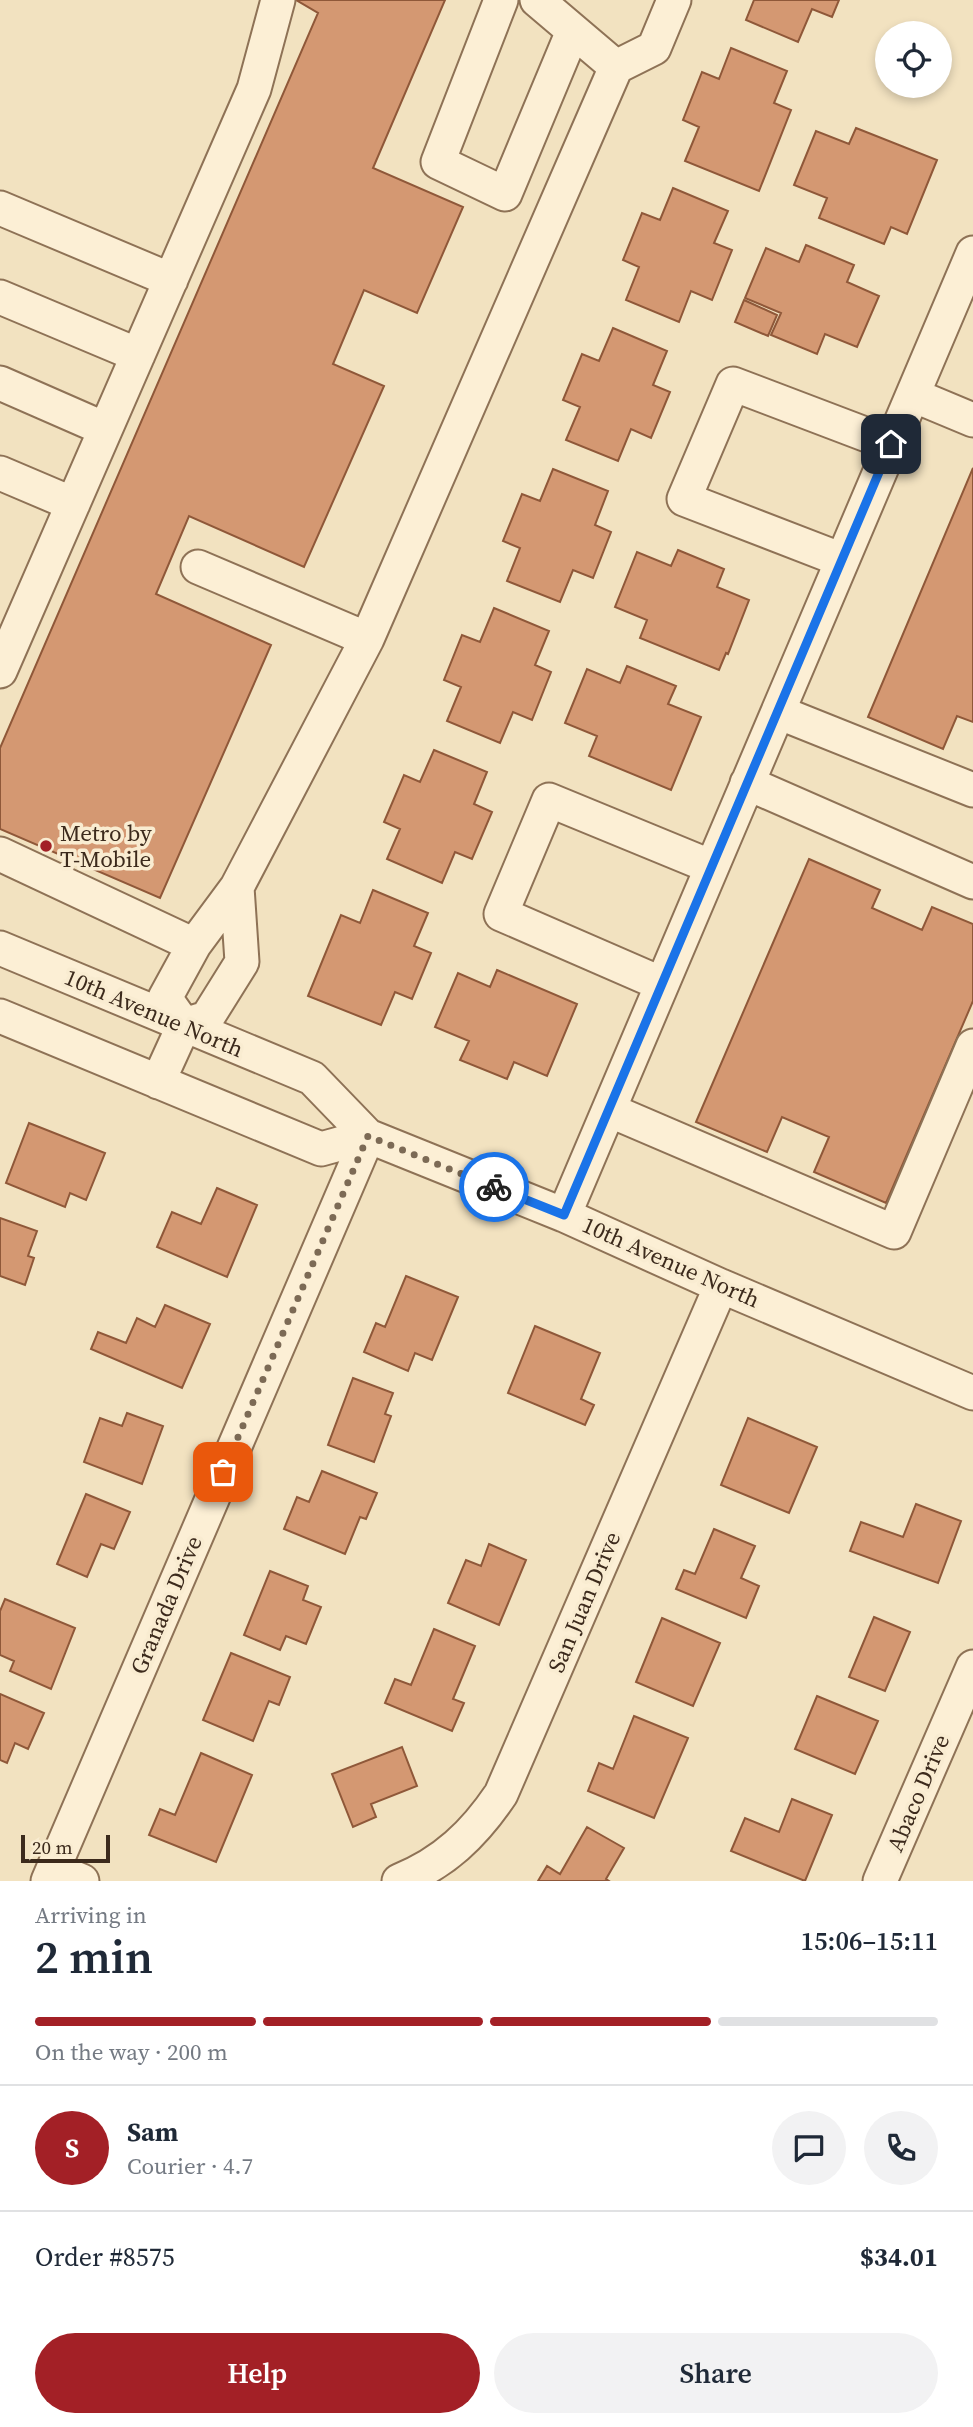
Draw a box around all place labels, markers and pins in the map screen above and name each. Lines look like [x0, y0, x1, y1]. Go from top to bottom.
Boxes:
pin [861, 414, 921, 474]
place label: Metro by T-Mobile [60, 817, 152, 875]
marker: Metro by T-Mobile [38, 838, 54, 854]
pin [193, 1442, 253, 1502]

